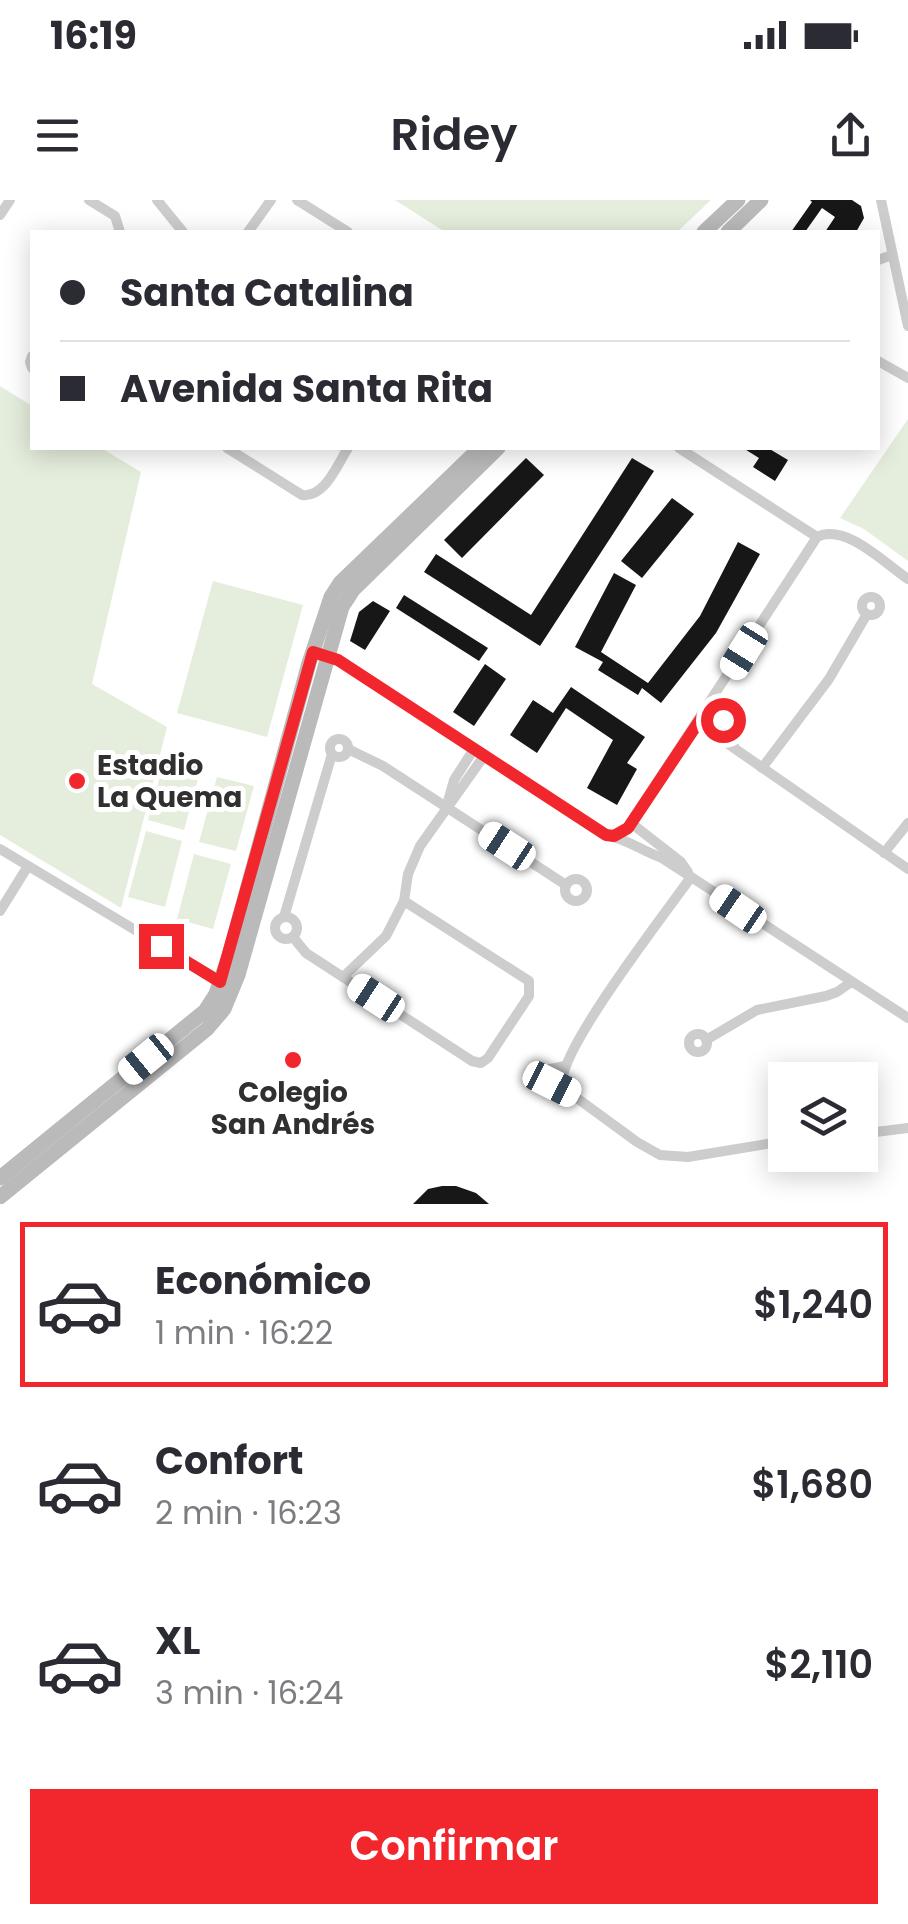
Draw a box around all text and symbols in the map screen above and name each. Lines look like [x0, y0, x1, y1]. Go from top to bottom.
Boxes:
text: 16:19 [50, 9, 137, 62]
text: Ridey [391, 103, 517, 166]
icon: menu [30, 108, 85, 163]
icon: share [823, 108, 878, 163]
text: Santa Catalina [120, 266, 414, 319]
text: Avenida Santa Rita [120, 362, 493, 415]
car [715, 618, 773, 684]
route start [701, 698, 746, 743]
place label: Estadio La Quema [97, 746, 242, 817]
marker: Estadio La Quema [66, 770, 88, 792]
car [474, 817, 540, 875]
car [705, 880, 771, 938]
route end [139, 924, 184, 969]
car [343, 969, 409, 1027]
car [113, 1028, 179, 1090]
marker: Colegio San Andrés [282, 1049, 304, 1071]
car [518, 1057, 586, 1111]
map controls [768, 1062, 878, 1172]
button: layers [768, 1062, 878, 1172]
place label: Colegio San Andrés [211, 1073, 375, 1144]
text: Económico [155, 1254, 371, 1307]
icon: car [35, 1260, 125, 1350]
text: $1,240 [753, 1278, 873, 1331]
text: 1 min · 16:22 [155, 1310, 333, 1355]
text: Confort [155, 1434, 303, 1487]
icon: car [35, 1440, 125, 1530]
text: $1,680 [751, 1458, 873, 1511]
text: 2 min · 16:23 [155, 1490, 342, 1535]
text: XL [155, 1614, 200, 1667]
icon: car [35, 1620, 125, 1710]
text: $2,110 [765, 1638, 873, 1691]
text: 3 min · 16:24 [155, 1670, 343, 1715]
button: Confirmar [30, 1789, 878, 1904]

